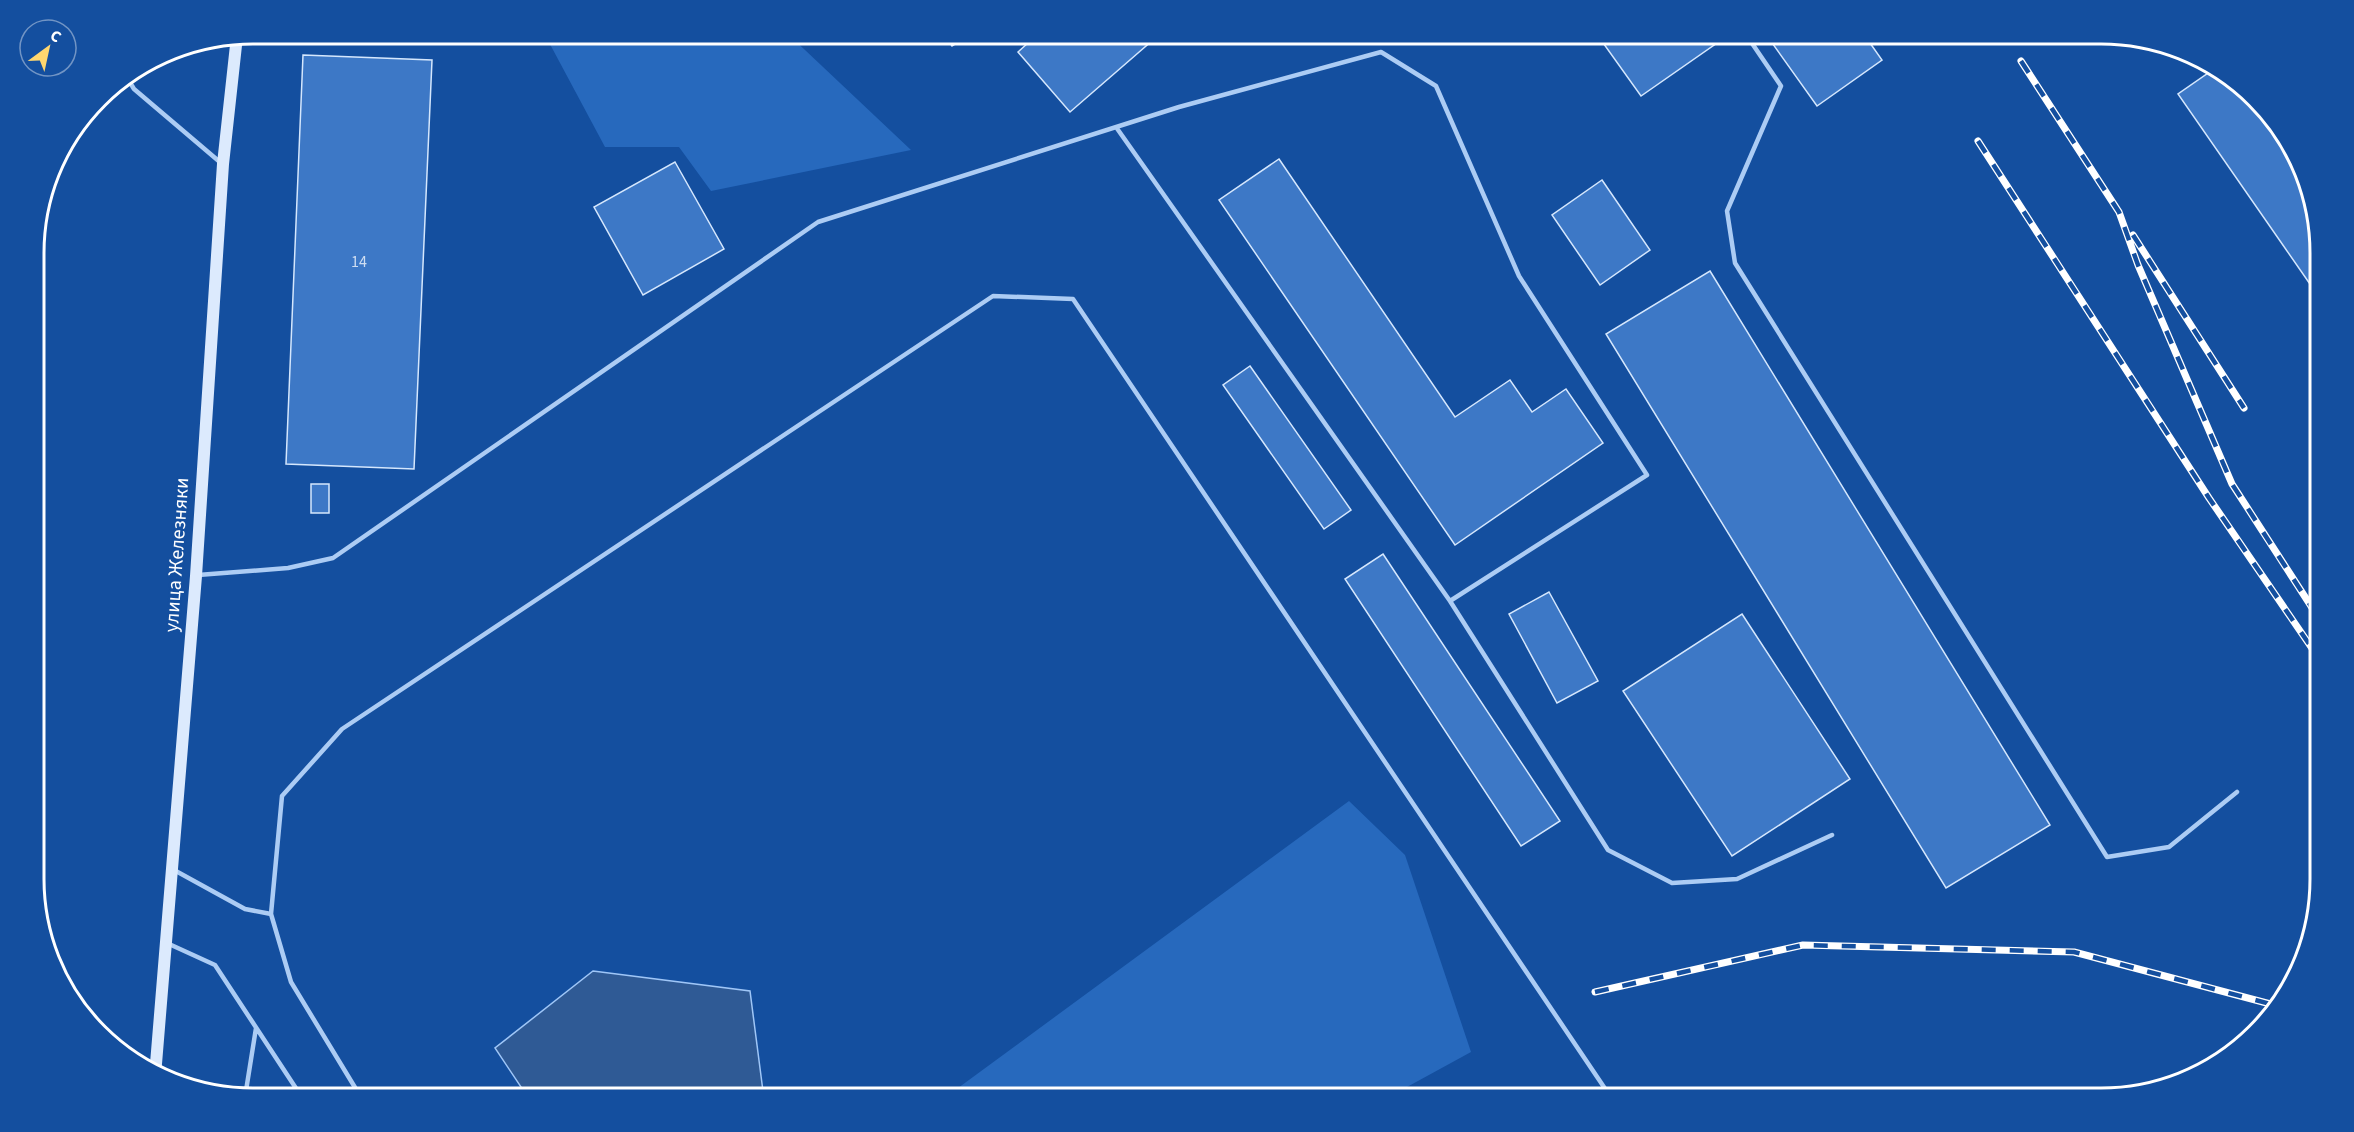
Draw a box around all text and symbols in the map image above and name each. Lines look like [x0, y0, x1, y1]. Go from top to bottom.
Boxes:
north arrow [18, 18, 78, 78]
text: С [46, 24, 66, 48]
house number: 14 [351, 251, 367, 273]
street label: улица Железняки [158, 477, 196, 633]

